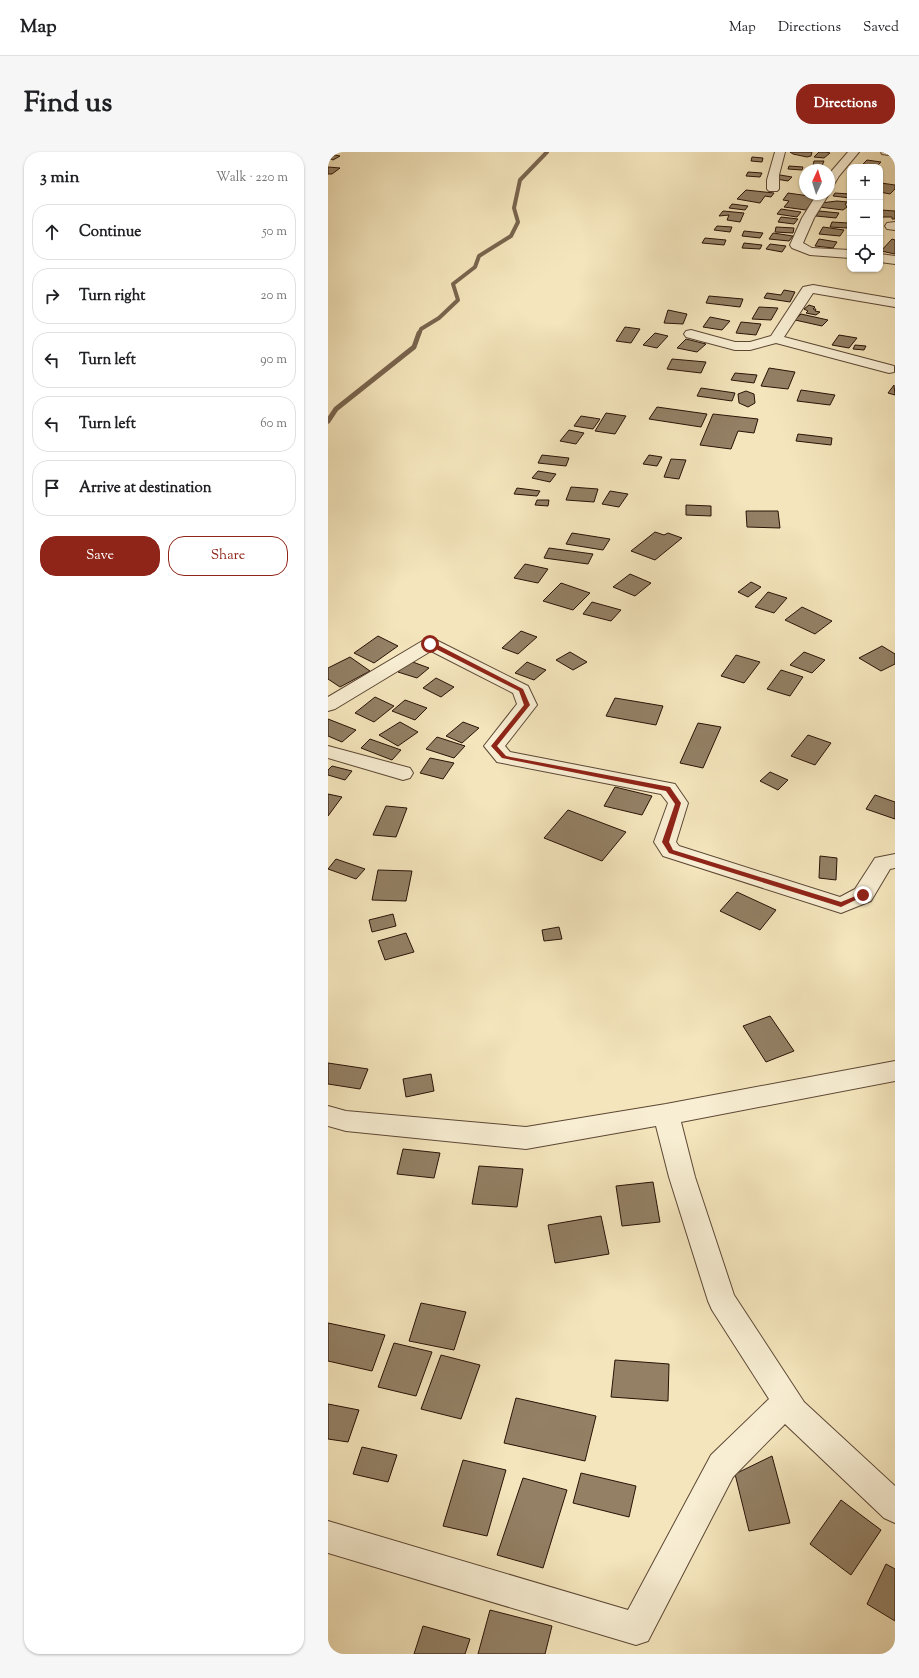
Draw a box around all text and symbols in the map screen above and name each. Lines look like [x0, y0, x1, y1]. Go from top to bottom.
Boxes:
text: Map [20, 14, 57, 41]
text: Map [729, 18, 756, 38]
text: Directions [778, 18, 841, 38]
text: Saved [863, 18, 899, 38]
text: Find us [24, 84, 112, 124]
button: Directions [796, 84, 895, 124]
north arrow [799, 164, 835, 200]
map controls [847, 164, 883, 272]
button: + [847, 164, 883, 200]
text: 3 min [40, 166, 79, 190]
text: Walk · 220 m [216, 169, 288, 187]
button: − [847, 200, 883, 236]
icon: ahead [41, 221, 63, 243]
text: Continue [79, 222, 141, 243]
text: 50 m [262, 223, 287, 241]
button: locate [847, 236, 883, 272]
icon: right [41, 285, 63, 307]
text: Turn right [79, 286, 145, 307]
text: 20 m [261, 287, 287, 305]
icon: left [41, 349, 63, 371]
text: Turn left [79, 350, 136, 371]
text: 90 m [260, 351, 287, 369]
icon: left [41, 413, 63, 435]
text: Turn left [79, 414, 136, 435]
text: 60 m [260, 415, 287, 433]
icon: arrive [41, 477, 63, 499]
text: Arrive at destination [79, 478, 212, 499]
button: Save [40, 536, 160, 576]
button: Share [168, 536, 288, 576]
route start [421, 635, 439, 653]
route end [854, 886, 872, 904]

